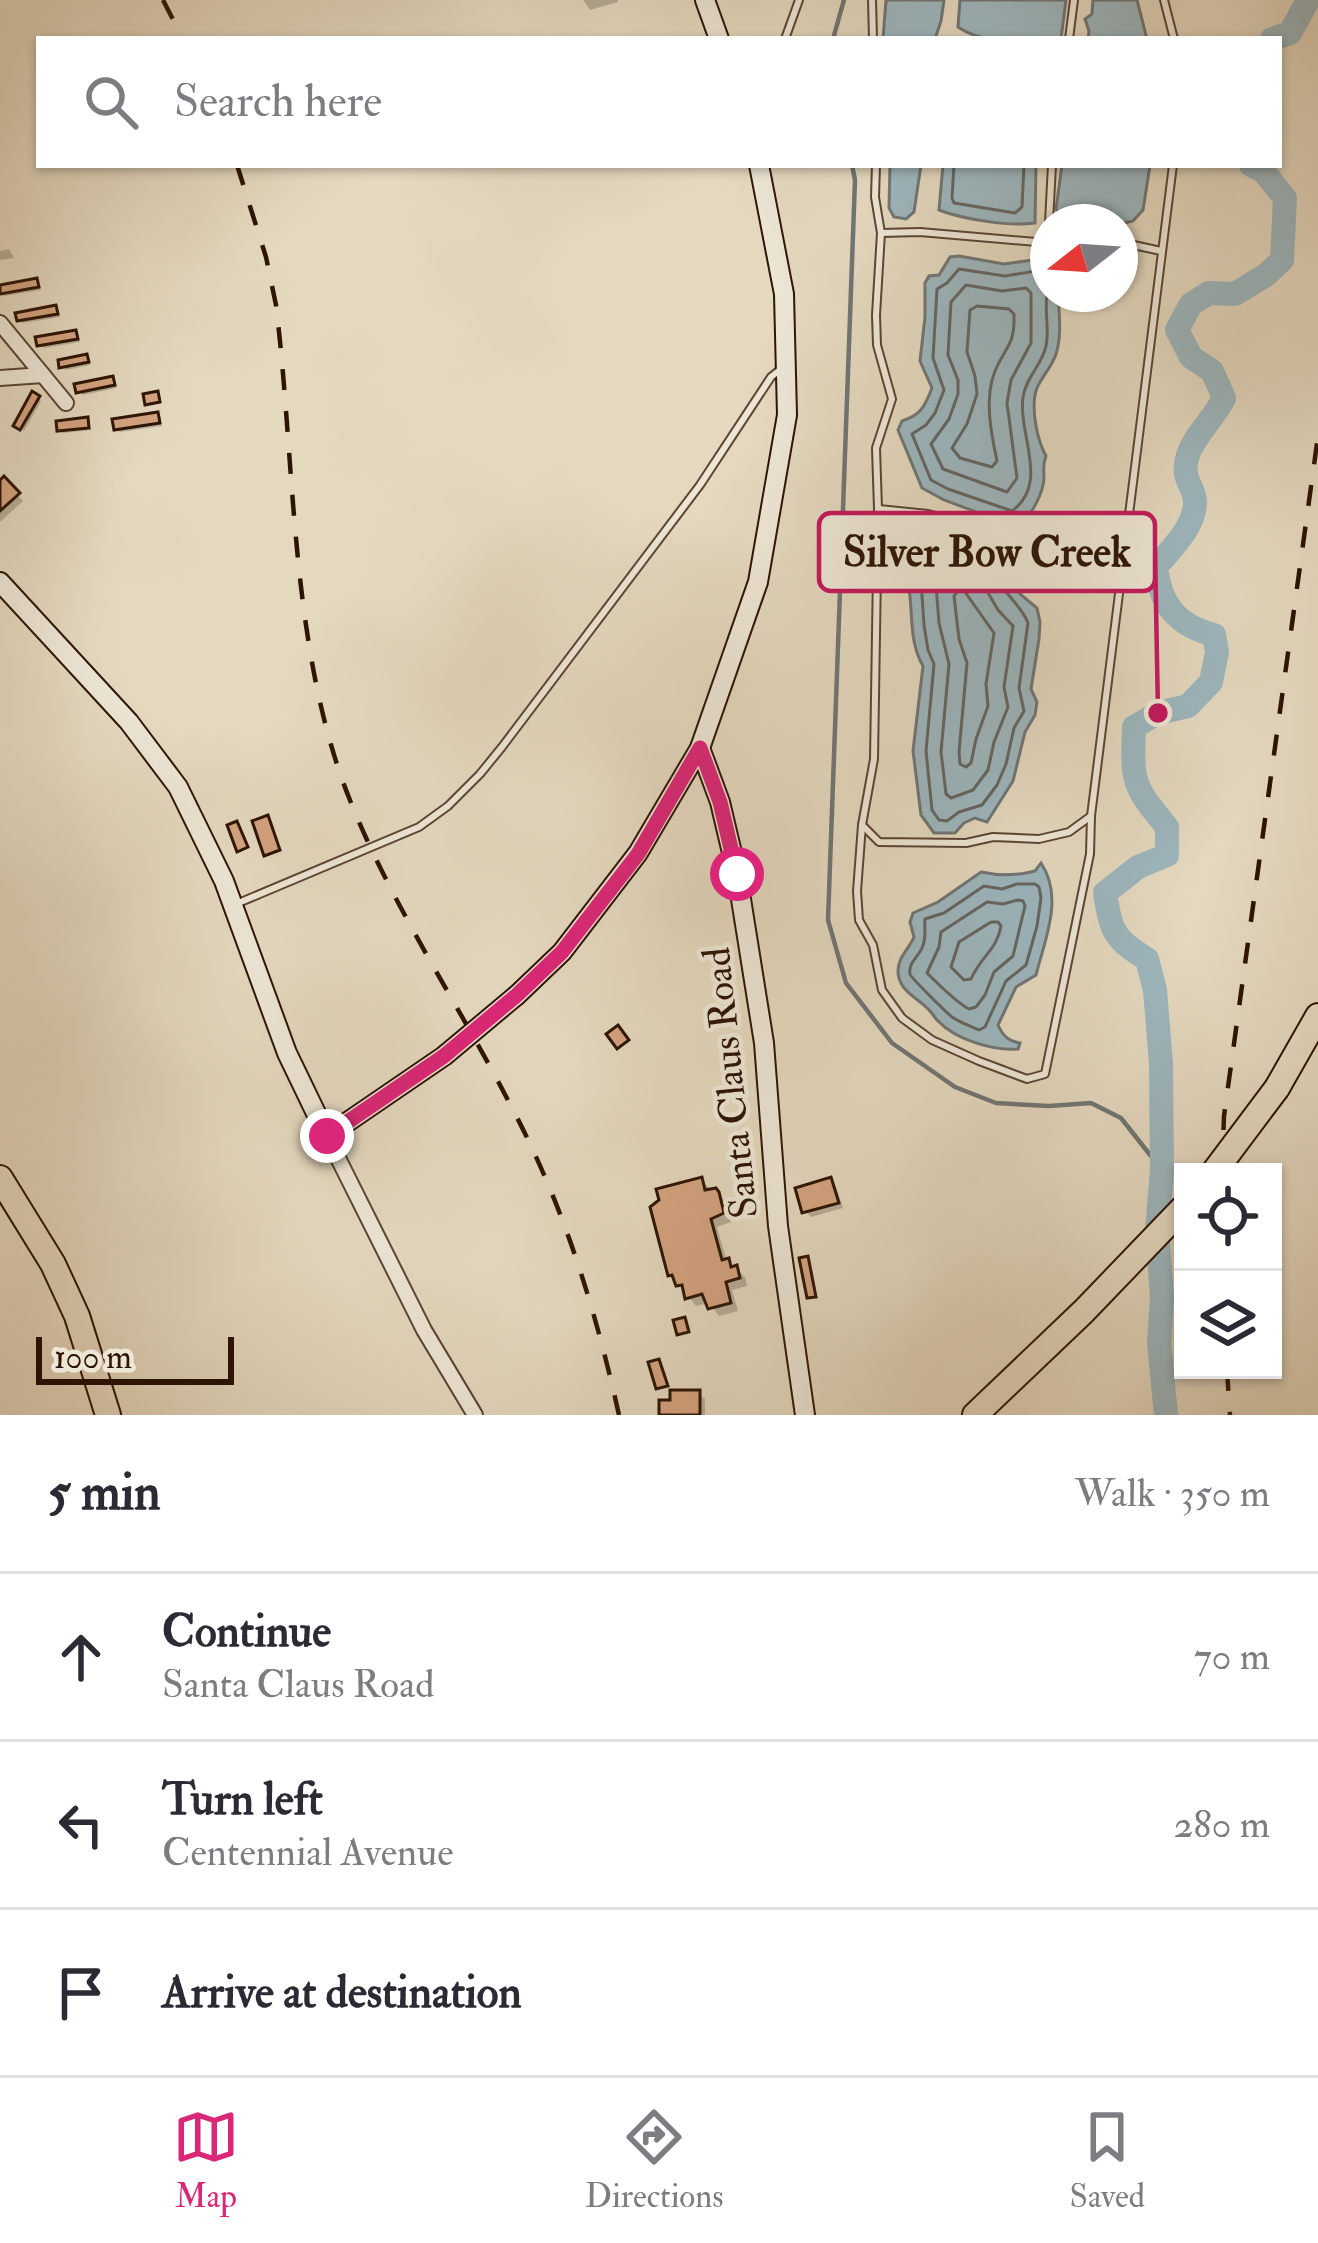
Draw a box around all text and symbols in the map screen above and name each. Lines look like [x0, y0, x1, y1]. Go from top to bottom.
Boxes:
search box [36, 36, 1282, 168]
icon: search [78, 69, 144, 135]
text: Search here [174, 74, 382, 130]
north arrow [1030, 204, 1138, 312]
callout: Silver Bow Creek [819, 513, 1155, 591]
text: Silver Bow Creek [843, 527, 1132, 579]
route start [710, 847, 764, 901]
street label: Santa Claus Road [692, 945, 769, 1221]
route end [300, 1109, 354, 1163]
map controls [1174, 1163, 1282, 1379]
button: locate [1174, 1163, 1282, 1271]
button: layers [1174, 1271, 1282, 1379]
scale bar [36, 1331, 234, 1384]
text: 100 m [54, 1337, 132, 1378]
text: 5 min [48, 1461, 161, 1525]
text: Walk · 350 m [1075, 1469, 1270, 1518]
text: Continue [162, 1604, 331, 1660]
icon: ahead [48, 1624, 114, 1690]
text: 70 m [1194, 1632, 1270, 1681]
text: Santa Claus Road [162, 1660, 434, 1709]
text: Turn left [162, 1772, 323, 1828]
icon: left [48, 1792, 114, 1858]
text: 280 m [1173, 1800, 1270, 1849]
text: Centennial Avenue [162, 1828, 453, 1877]
icon: arrive [48, 1960, 114, 2026]
text: Arrive at destination [162, 1965, 522, 2021]
tab: Map [173, 2104, 239, 2217]
tab: Directions [585, 2104, 724, 2217]
tab: Saved [1070, 2104, 1145, 2217]

